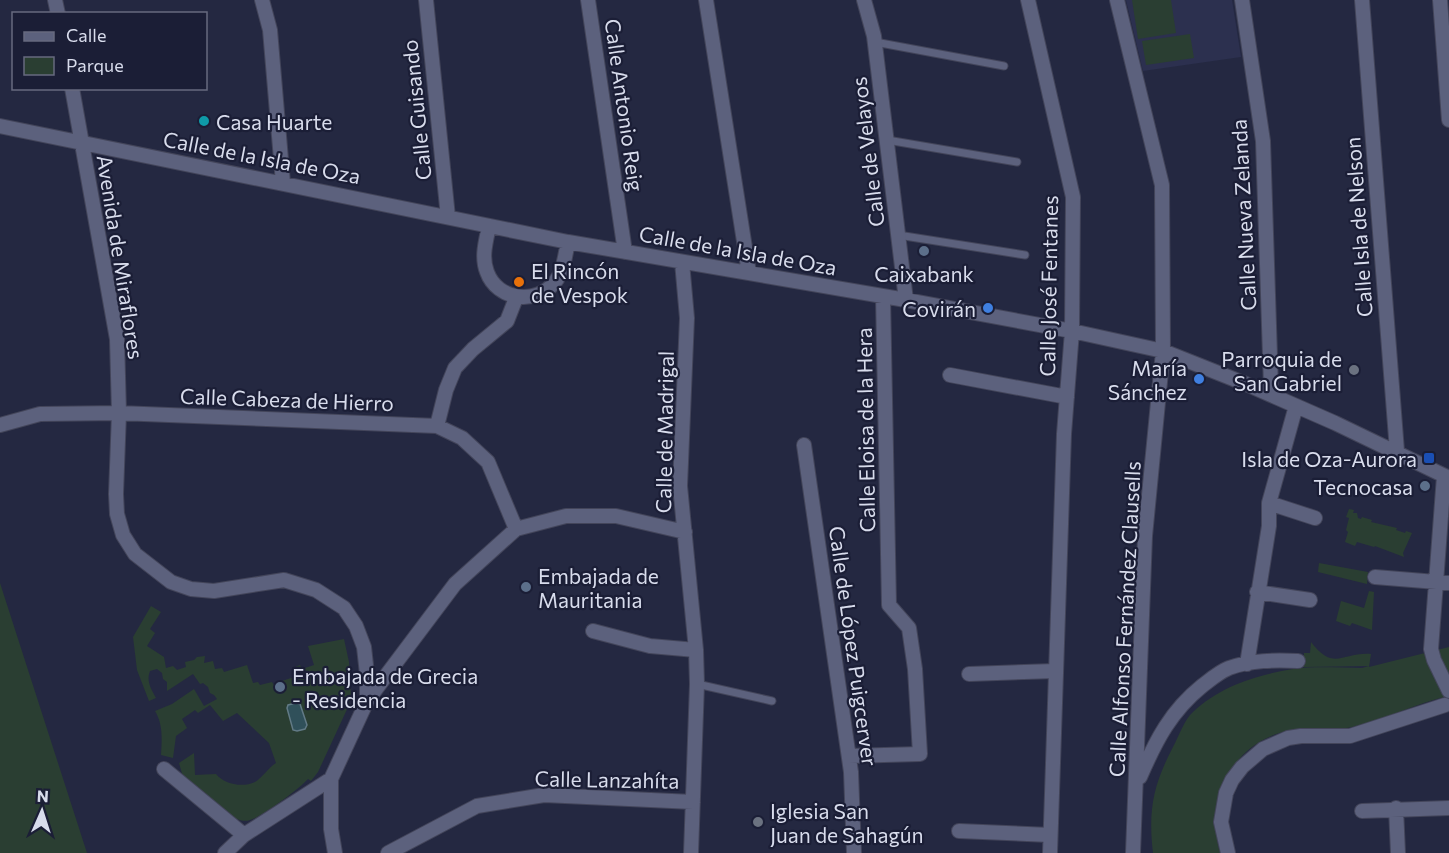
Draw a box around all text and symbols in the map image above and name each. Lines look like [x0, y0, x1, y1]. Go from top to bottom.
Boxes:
legend [12, 12, 207, 90]
street label: Calle Antonio Reig [601, 17, 649, 193]
text: Calle [66, 24, 106, 46]
street label: Calle Guisando [396, 39, 436, 181]
text: Parque [66, 54, 124, 76]
street label: Calle de Velayos [845, 76, 889, 228]
place label: Casa Huarte [216, 109, 332, 134]
marker: Casa Huarte [197, 114, 211, 128]
street label: Calle Nueva Zelanda [1226, 119, 1260, 311]
street label: Calle de la Isla de Oza [161, 126, 363, 188]
street label: Calle Isla de Nelson [1339, 136, 1377, 318]
street label: Avenida de Miraflores [93, 153, 149, 361]
street label: Calle José Fentanes [1034, 195, 1062, 377]
street label: Calle de la Isla de Oza [637, 220, 839, 280]
marker: Caixabank [917, 244, 931, 258]
place label: El Rincón de Vespok [531, 258, 628, 307]
place label: Caixabank [874, 261, 974, 286]
marker: El Rincón de Vespok [512, 275, 526, 289]
place label: Covirán [902, 296, 976, 321]
marker: Covirán [981, 301, 995, 315]
street label: Calle Eloisa de la Hera [851, 327, 879, 533]
place label: Parroquia de San Gabriel [1221, 346, 1342, 395]
street label: Calle de Madrigal [650, 350, 678, 514]
place label: María Sánchez [1108, 355, 1187, 404]
marker: Parroquia de San Gabriel [1347, 363, 1361, 377]
marker: María Sánchez [1192, 372, 1206, 386]
street label: Calle Cabeza de Hierro [180, 383, 394, 415]
place label: Isla de Oza-Aurora [1241, 446, 1417, 471]
marker: Isla de Oza-Aurora [1422, 451, 1436, 465]
street label: Calle Alfonso Fernández Clausells [1103, 460, 1145, 778]
place label: Tecnocasa [1313, 474, 1413, 499]
marker: Tecnocasa [1418, 479, 1432, 493]
street label: Calle de López Puigcerver [825, 524, 883, 768]
place label: Embajada de Mauritania [538, 563, 659, 612]
marker: Embajada de Mauritania [519, 580, 533, 594]
place label: Embajada de Grecia - Residencia [292, 663, 478, 712]
marker: Embajada de Grecia - Residencia [273, 680, 287, 694]
street label: Calle Lanzahíta [534, 765, 680, 793]
north arrow [12, 781, 72, 841]
text: N [36, 786, 49, 805]
place label: Iglesia San Juan de Sahagún [770, 798, 924, 847]
marker: Iglesia San Juan de Sahagún [751, 815, 765, 829]

